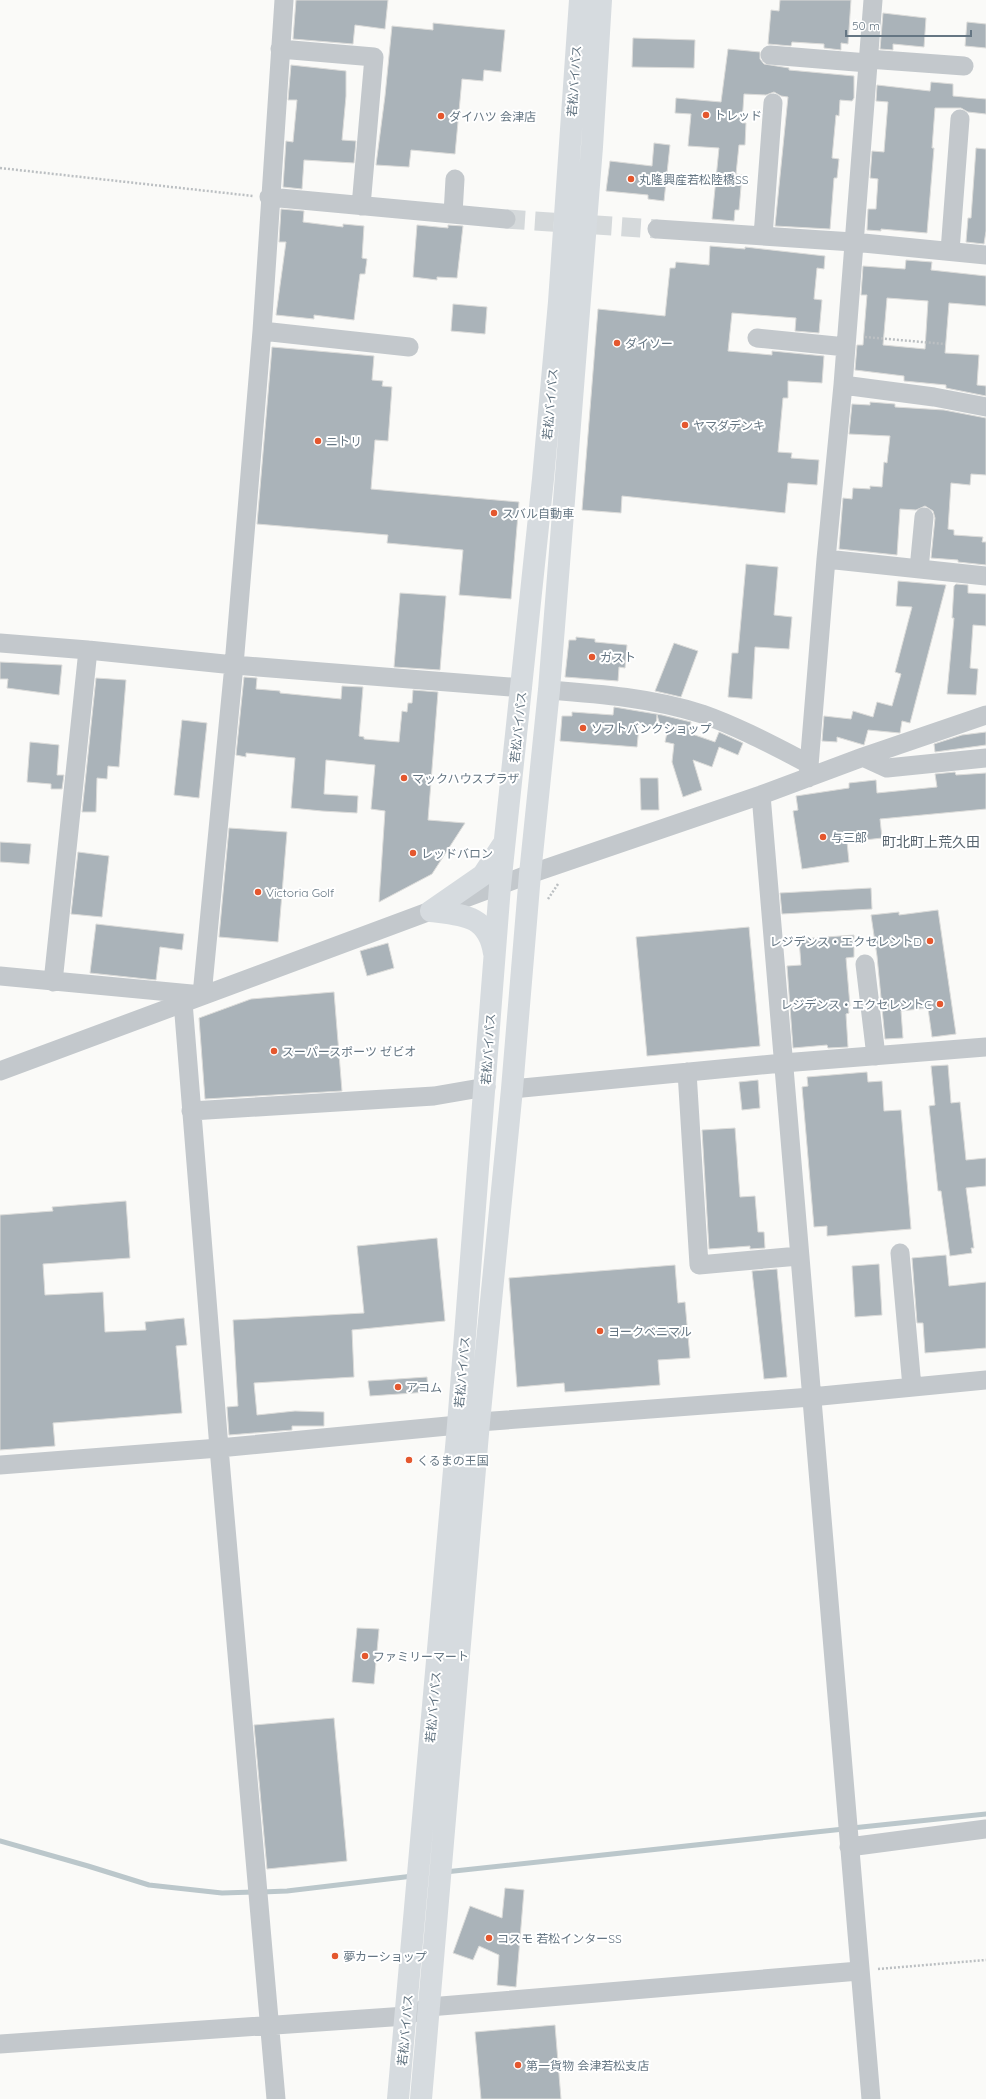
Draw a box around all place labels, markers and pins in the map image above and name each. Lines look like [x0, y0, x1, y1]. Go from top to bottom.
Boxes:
place label: トレッド [714, 108, 762, 123]
place label: ダイハツ 会津店 [449, 109, 536, 124]
marker: トレッド [701, 110, 711, 120]
marker: ダイハツ 会津店 [436, 111, 446, 121]
place label: 丸隆興産若松陸橋SS [639, 172, 749, 187]
marker: 丸隆興産若松陸橋SS [626, 174, 636, 184]
place label: ダイソー [625, 336, 673, 351]
marker: ダイソー [612, 338, 622, 348]
place label: ヤマダデンキ [693, 418, 765, 433]
marker: ヤマダデンキ [680, 420, 690, 430]
place label: ニトリ [326, 434, 362, 449]
marker: ニトリ [313, 436, 323, 446]
place label: スバル自動車 [502, 506, 574, 521]
marker: スバル自動車 [489, 508, 499, 518]
place label: ガスト [600, 650, 636, 665]
marker: ガスト [587, 652, 597, 662]
place label: ソフトバンクショップ [591, 721, 712, 736]
marker: ソフトバンクショップ [578, 723, 588, 733]
place label: マックハウスプラザ [412, 771, 519, 786]
marker: マックハウスプラザ [399, 773, 409, 783]
place label: 与三郎 [831, 830, 867, 845]
marker: 与三郎 [818, 832, 828, 842]
place label: レッドバロン [421, 846, 493, 861]
marker: レッドバロン [408, 848, 418, 858]
place label: Victoria Golf [266, 885, 335, 900]
marker: Victoria Golf [253, 887, 263, 897]
place label: レジデンス・エクセレントD [770, 934, 922, 949]
marker: レジデンス・エクセレントD [925, 936, 935, 946]
place label: レジデンス・エクセレントC [780, 997, 932, 1012]
marker: レジデンス・エクセレントC [935, 999, 945, 1009]
place label: スーパースポーツ ゼビオ [282, 1044, 416, 1059]
marker: スーパースポーツ ゼビオ [269, 1046, 279, 1056]
place label: ヨークベニマル [608, 1324, 692, 1339]
marker: ヨークベニマル [595, 1326, 605, 1336]
place label: アコム [406, 1380, 442, 1395]
marker: アコム [393, 1382, 403, 1392]
place label: くるまの王国 [417, 1453, 489, 1468]
marker: くるまの王国 [404, 1455, 414, 1465]
place label: ファミリーマート [373, 1649, 469, 1664]
marker: ファミリーマート [360, 1651, 370, 1661]
place label: コスモ 若松インターSS [497, 1931, 622, 1946]
marker: コスモ 若松インターSS [484, 1933, 494, 1943]
place label: 夢カーショップ [343, 1949, 427, 1964]
marker: 夢カーショップ [330, 1951, 340, 1961]
place label: 第一貨物 会津若松支店 [526, 2058, 649, 2073]
marker: 第一貨物 会津若松支店 [513, 2060, 523, 2070]

